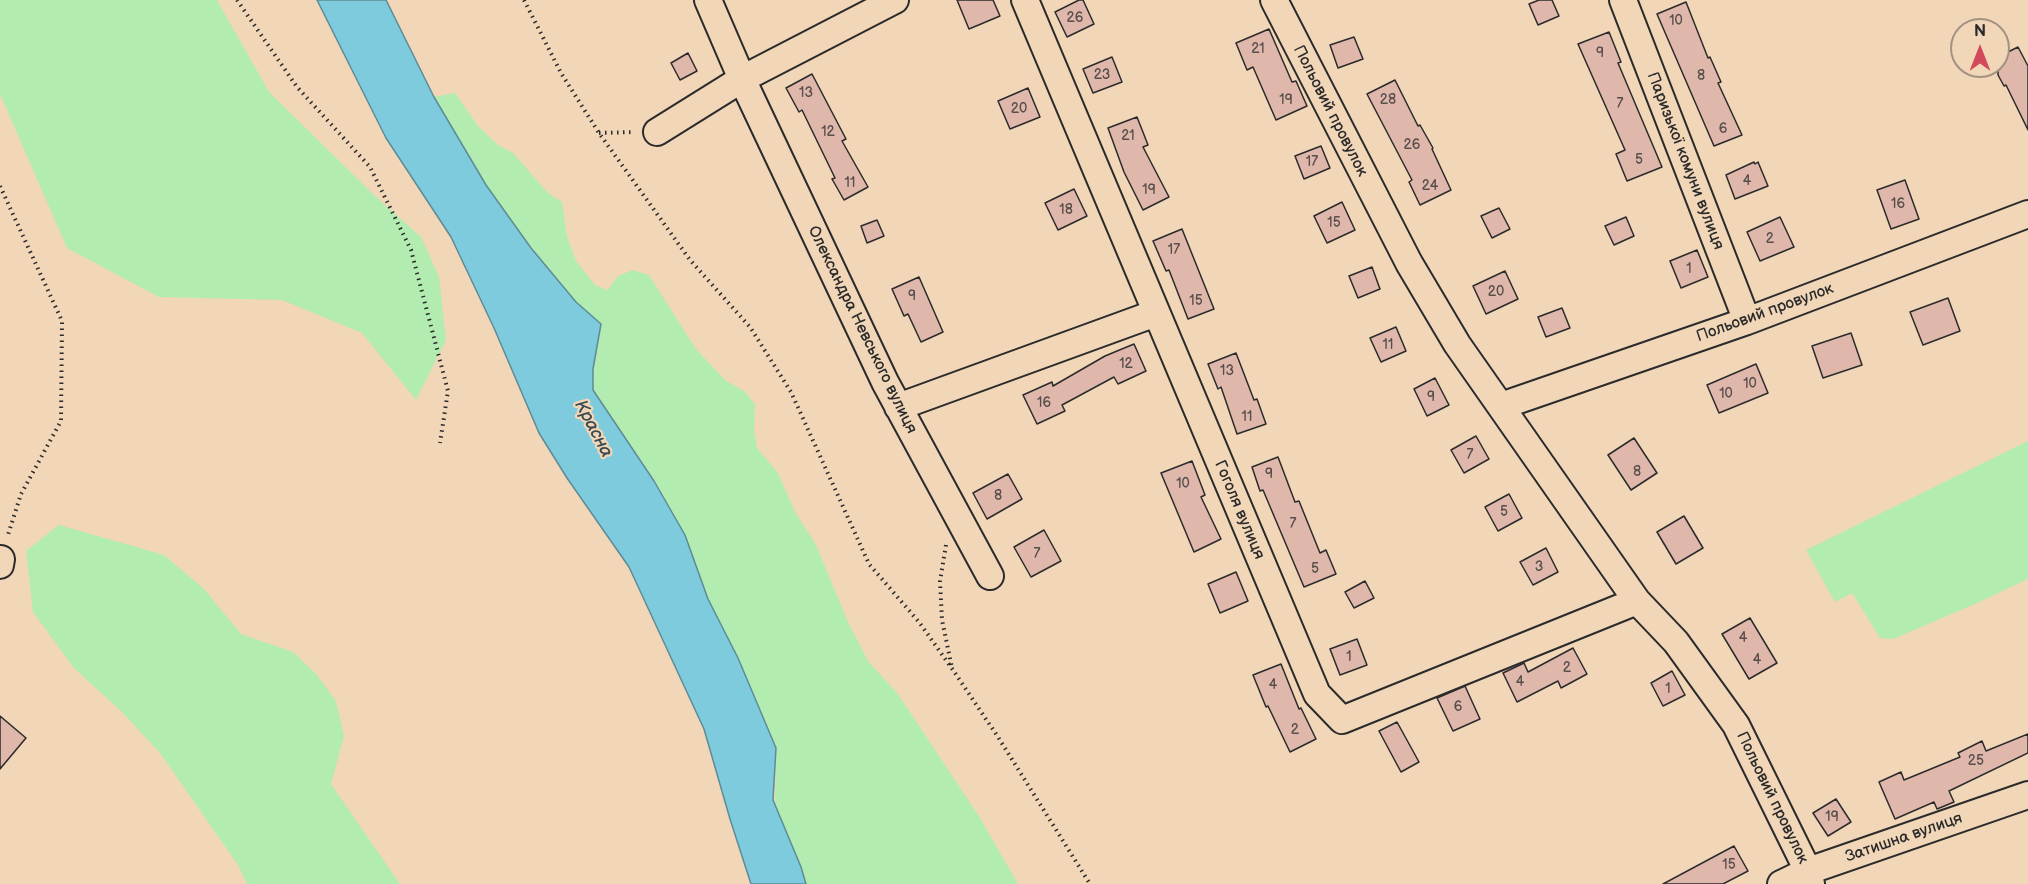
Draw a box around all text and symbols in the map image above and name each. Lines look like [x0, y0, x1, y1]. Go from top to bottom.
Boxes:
house number: 26 [1067, 10, 1083, 26]
house number: 10 [1669, 13, 1683, 29]
north arrow [1950, 18, 2010, 78]
text: N [1974, 22, 1986, 41]
house number: 21 [1251, 41, 1265, 57]
street label: Польовий провулок [1289, 42, 1371, 180]
house number: 9 [1596, 45, 1604, 61]
house number: 23 [1094, 67, 1110, 83]
house number: 8 [1697, 68, 1705, 84]
street label: Паризької комуни вулиця [1642, 70, 1728, 252]
house number: 13 [799, 85, 813, 101]
house number: 19 [1279, 92, 1293, 108]
house number: 28 [1380, 92, 1396, 108]
house number: 7 [1617, 96, 1623, 112]
house number: 20 [1011, 101, 1027, 117]
house number: 6 [1719, 121, 1727, 137]
house number: 12 [821, 124, 835, 140]
house number: 21 [1121, 128, 1135, 144]
house number: 26 [1404, 137, 1420, 153]
house number: 5 [1635, 152, 1643, 168]
house number: 17 [1306, 154, 1318, 170]
house number: 4 [1743, 173, 1751, 189]
house number: 11 [845, 175, 855, 191]
house number: 24 [1422, 178, 1438, 194]
house number: 19 [1142, 182, 1156, 198]
house number: 16 [1891, 196, 1905, 212]
house number: 18 [1059, 202, 1073, 218]
house number: 15 [1327, 215, 1341, 231]
street label: Олександра Невського вулиця [803, 223, 921, 437]
house number: 2 [1766, 231, 1774, 247]
house number: 17 [1168, 242, 1180, 258]
house number: 1 [1686, 261, 1692, 277]
street label: Польовий провулок [1694, 279, 1836, 347]
house number: 20 [1488, 284, 1504, 300]
house number: 9 [908, 288, 916, 304]
house number: 15 [1189, 293, 1203, 309]
house number: 11 [1383, 337, 1393, 353]
house number: 12 [1119, 356, 1133, 372]
house number: 13 [1220, 363, 1234, 379]
house number: 10 [1743, 376, 1757, 392]
house number: 10 [1719, 386, 1733, 402]
house number: 9 [1427, 389, 1435, 405]
house number: 16 [1037, 395, 1051, 411]
water label: Красна [569, 397, 617, 461]
house number: 11 [1242, 409, 1252, 425]
house number: 7 [1467, 447, 1473, 463]
street label: Гоголя вулиця [1210, 458, 1268, 562]
house number: 8 [1633, 464, 1641, 480]
house number: 9 [1265, 466, 1273, 482]
house number: 10 [1176, 476, 1190, 492]
house number: 8 [994, 488, 1002, 504]
house number: 5 [1500, 504, 1508, 520]
house number: 7 [1290, 516, 1296, 532]
house number: 7 [1034, 546, 1040, 562]
house number: 3 [1535, 559, 1543, 575]
house number: 5 [1311, 561, 1319, 577]
house number: 4 [1739, 630, 1747, 646]
house number: 1 [1346, 649, 1352, 665]
house number: 4 [1753, 652, 1761, 668]
house number: 2 [1563, 660, 1571, 676]
house number: 4 [1516, 674, 1524, 690]
house number: 4 [1269, 677, 1277, 693]
house number: 1 [1665, 681, 1671, 697]
house number: 6 [1454, 699, 1462, 715]
house number: 2 [1291, 722, 1299, 738]
street label: Польовий провулок [1732, 729, 1812, 867]
house number: 25 [1968, 753, 1984, 769]
house number: 19 [1825, 809, 1839, 825]
street label: Затишна вулиця [1843, 809, 1965, 867]
house number: 15 [1722, 857, 1736, 873]

